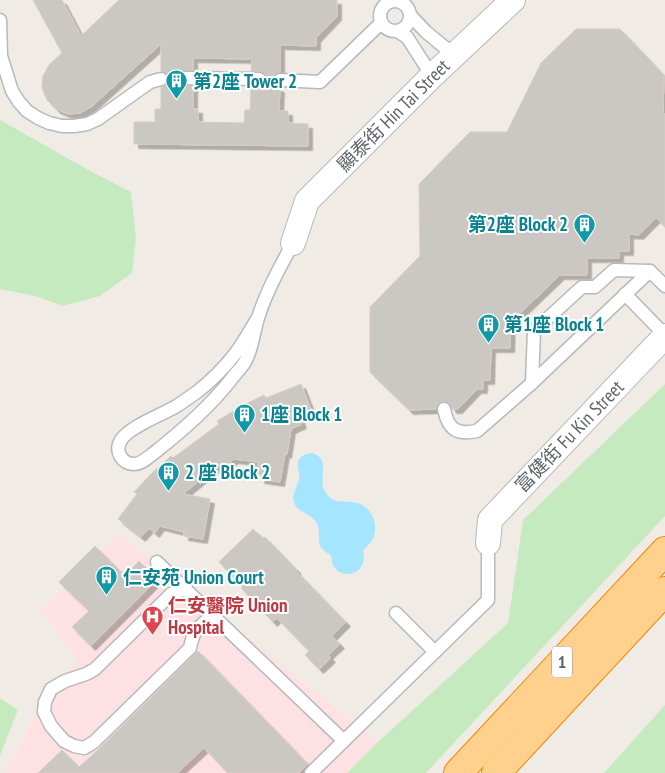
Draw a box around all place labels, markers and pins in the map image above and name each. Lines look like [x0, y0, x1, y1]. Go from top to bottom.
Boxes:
building icon: 第2座 Tower 2 [165, 69, 189, 100]
place label: 第2座 Tower 2 [193, 69, 297, 93]
place label: 第2座 Block 2 [468, 212, 568, 236]
building icon: 第2座 Block 2 [572, 212, 596, 243]
building icon: 第1座 Block 1 [476, 312, 500, 343]
place label: 第1座 Block 1 [504, 312, 604, 336]
building icon: 1座 Block 1 [233, 402, 257, 433]
place label: 1座 Block 1 [261, 402, 342, 426]
building icon: 2 座 Block 2 [157, 460, 181, 491]
place label: 2 座 Block 2 [185, 460, 270, 484]
building icon: 仁安苑 Union Court [95, 565, 119, 596]
place label: 仁安苑 Union Court [123, 565, 264, 589]
place label: 仁安醫院 Union Hospital [168, 593, 287, 639]
hospital icon: 仁安醫院 Union Hospital [140, 604, 164, 635]

